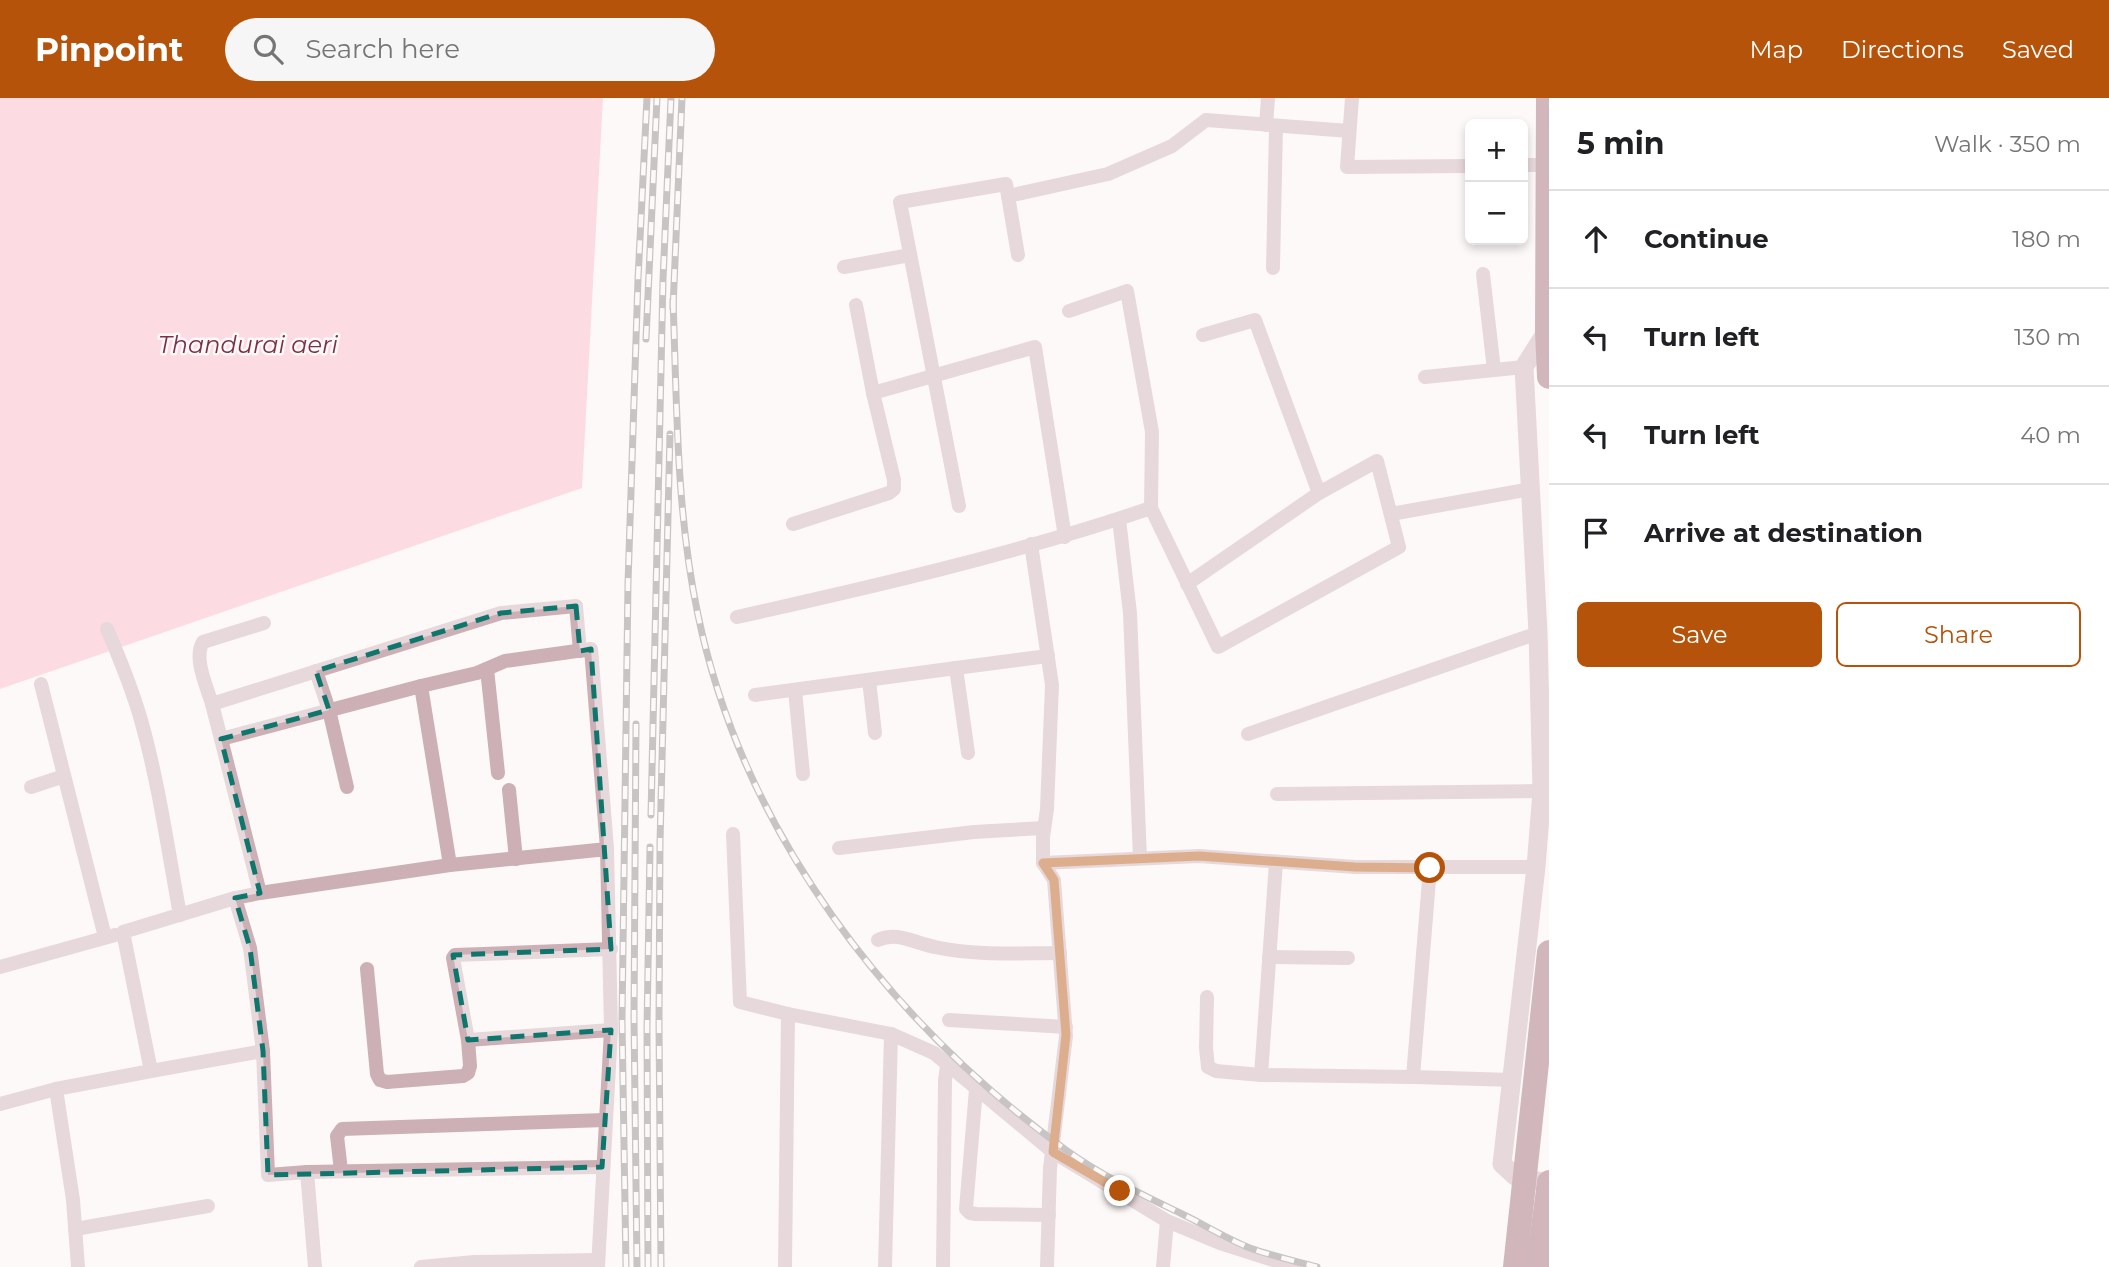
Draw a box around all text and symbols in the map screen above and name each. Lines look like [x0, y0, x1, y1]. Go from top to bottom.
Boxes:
search box [225, 18, 715, 81]
text: Pinpoint [35, 29, 183, 69]
icon: search [249, 30, 287, 68]
text: Search here [305, 33, 460, 65]
text: Map [1750, 35, 1803, 64]
text: Directions [1841, 35, 1964, 64]
text: Saved [2002, 35, 2074, 64]
map controls [1465, 119, 1528, 245]
button: + [1465, 119, 1528, 182]
text: 5 min [1577, 125, 1665, 162]
text: Walk · 350 m [1934, 130, 2081, 158]
button: − [1465, 182, 1528, 245]
icon: ahead [1577, 220, 1615, 258]
text: Continue [1644, 223, 1769, 255]
text: 180 m [2012, 225, 2081, 253]
icon: left [1577, 318, 1615, 356]
text: Turn left [1644, 321, 1760, 353]
text: 130 m [2014, 323, 2081, 351]
water label: Thandurai aeri [158, 330, 338, 359]
icon: left [1577, 416, 1615, 454]
text: Turn left [1644, 419, 1760, 451]
text: 40 m [2020, 421, 2081, 449]
icon: arrive [1577, 514, 1615, 552]
text: Arrive at destination [1644, 517, 1923, 549]
button: Save [1577, 602, 1822, 667]
button: Share [1836, 602, 2081, 667]
route start [1414, 852, 1445, 883]
route end [1104, 1175, 1135, 1206]

